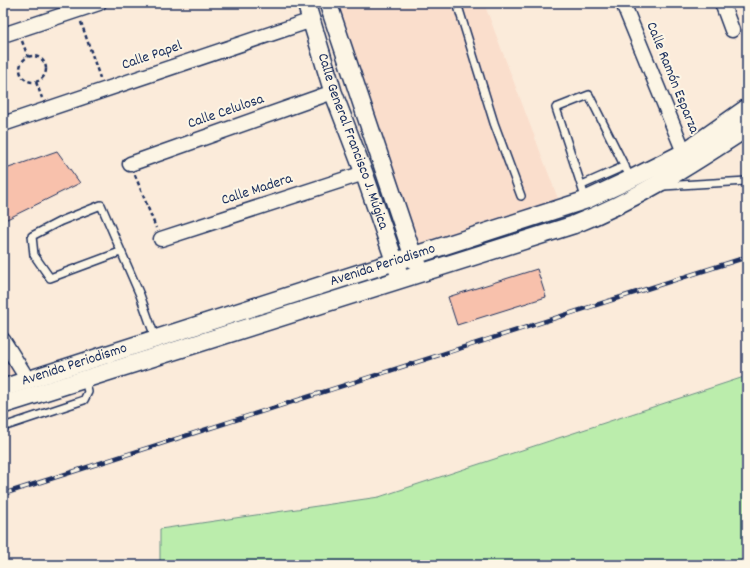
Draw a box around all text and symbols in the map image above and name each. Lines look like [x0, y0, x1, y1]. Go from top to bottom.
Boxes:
street label: Calle Ramón Esparza [640, 19, 705, 138]
street label: Calle Papel [119, 35, 186, 77]
street label: Calle General Francisco J. Múgica [311, 51, 394, 233]
street label: Calle Celulosa [185, 88, 268, 135]
street label: Calle Madera [219, 168, 296, 212]
street label: Avenida Periodismo [327, 238, 439, 293]
street label: Avenida Periodismo [19, 338, 130, 392]

